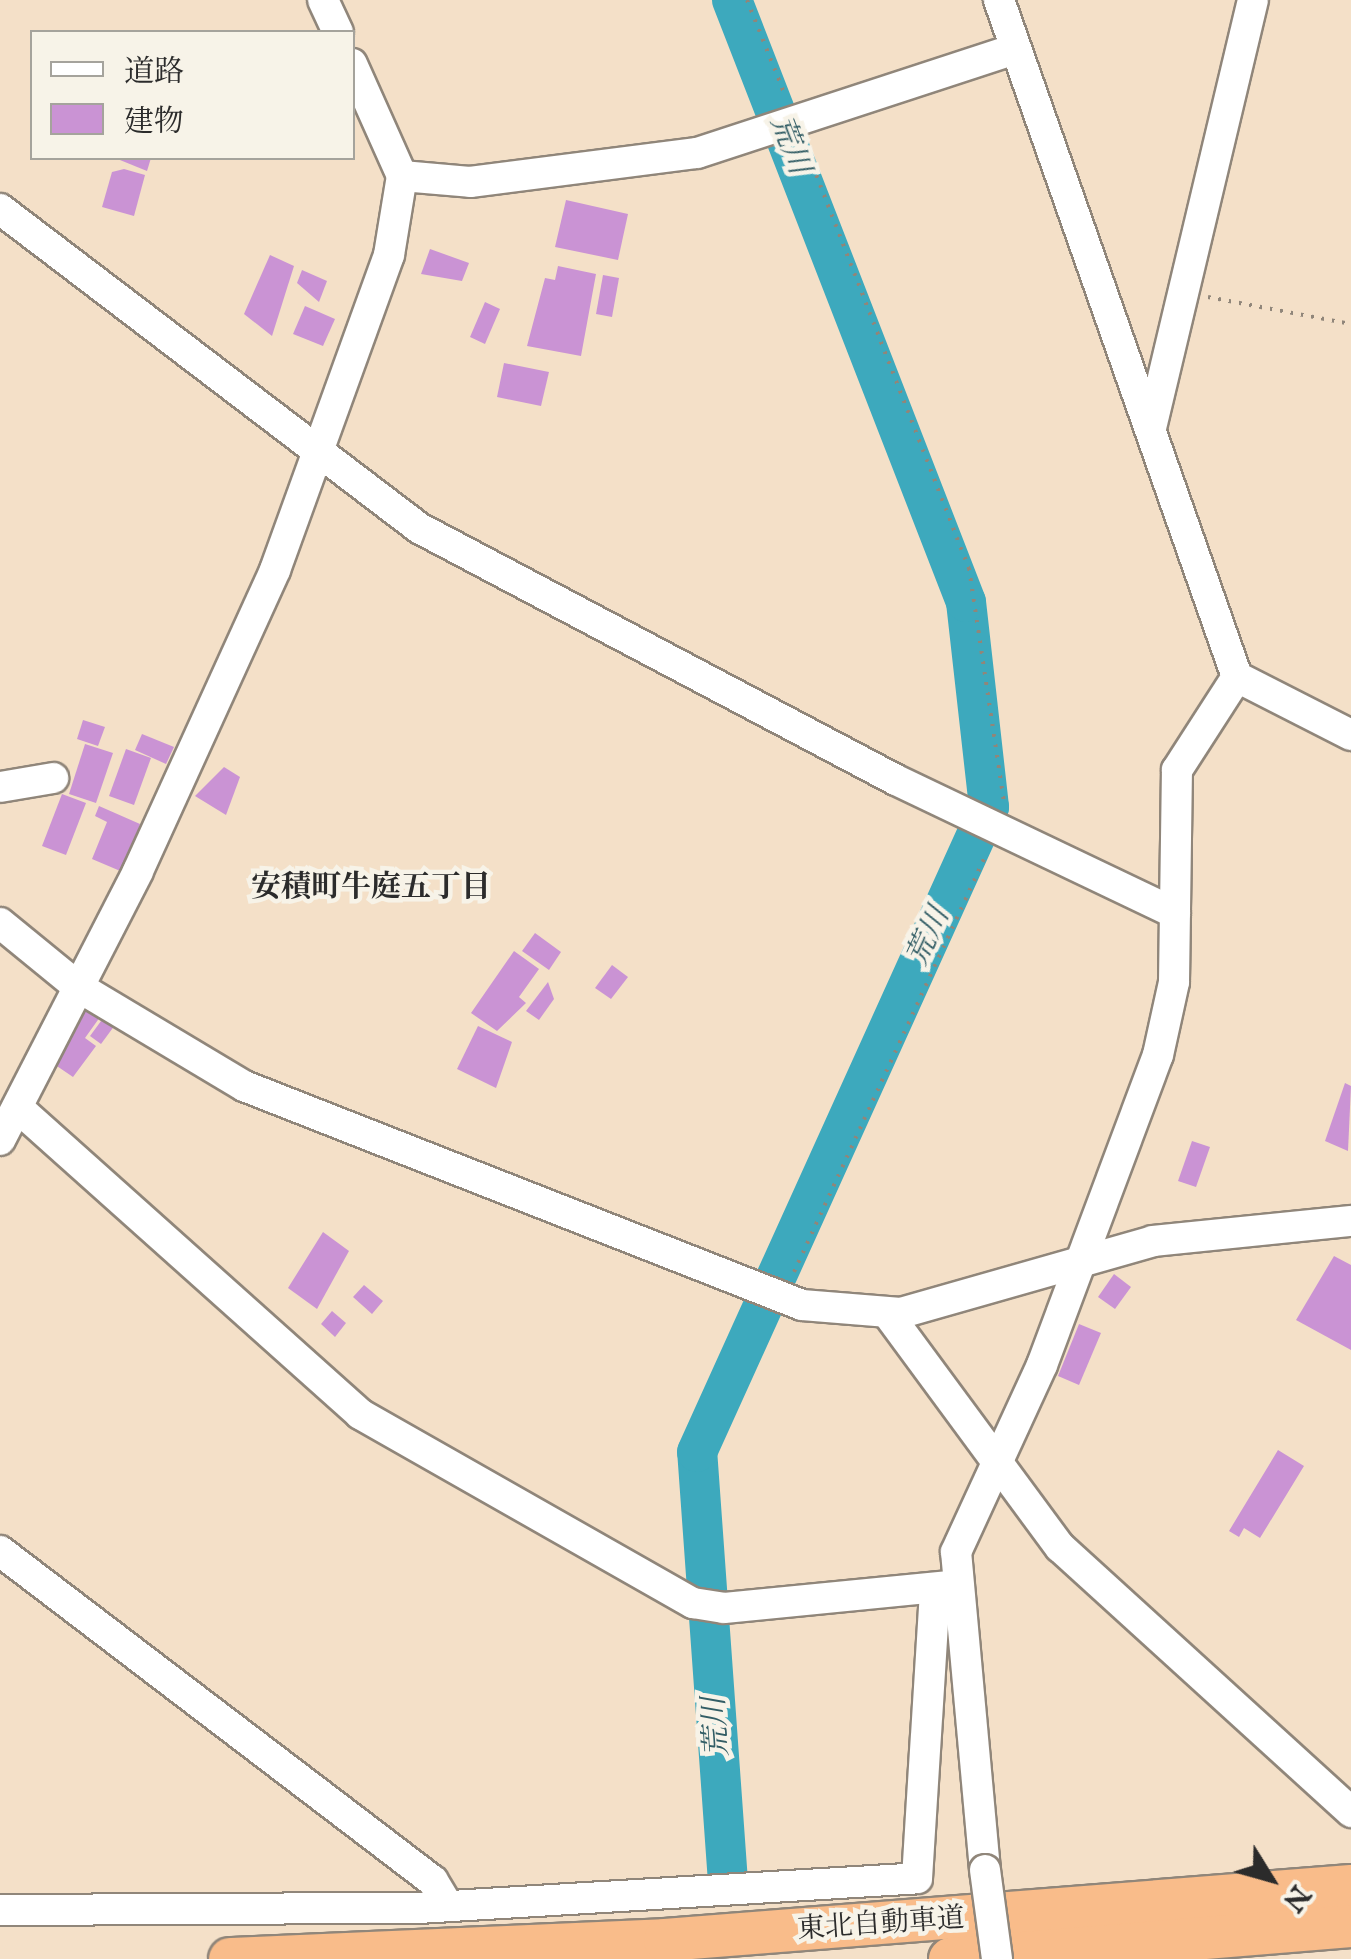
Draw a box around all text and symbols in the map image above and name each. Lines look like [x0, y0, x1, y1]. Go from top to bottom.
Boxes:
legend [30, 30, 355, 160]
text: 道路 [124, 54, 184, 92]
text: 建物 [124, 104, 184, 142]
water label: 荒川 [761, 111, 817, 179]
district label: 安積町牛庭五丁目 [251, 870, 491, 906]
water label: 荒川 [900, 902, 958, 972]
water label: 荒川 [697, 1696, 737, 1758]
north arrow [1221, 1829, 1321, 1929]
text: N [1274, 1877, 1317, 1918]
street label: 東北自動車道 [796, 1902, 966, 1948]

